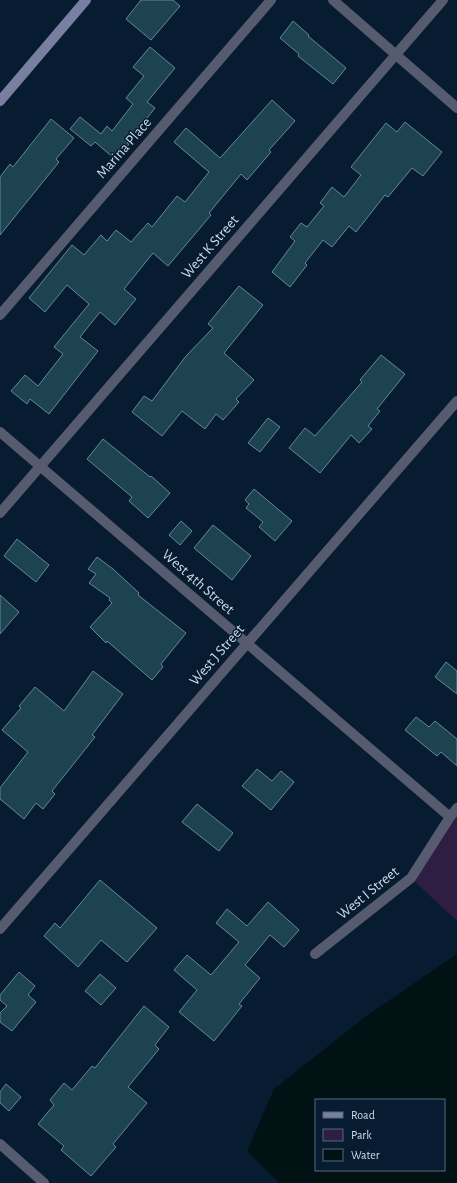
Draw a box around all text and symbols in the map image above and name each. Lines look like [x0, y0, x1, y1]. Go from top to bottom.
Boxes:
street label: Marina Place [94, 115, 154, 181]
street label: West K Street [179, 212, 242, 282]
street label: West 4th Street [159, 547, 237, 617]
street label: West J Street [187, 622, 247, 688]
street label: West I Street [334, 864, 402, 922]
legend [315, 1099, 445, 1171]
text: Road [351, 1109, 375, 1121]
text: Park [351, 1129, 372, 1141]
text: Water [351, 1149, 380, 1161]

